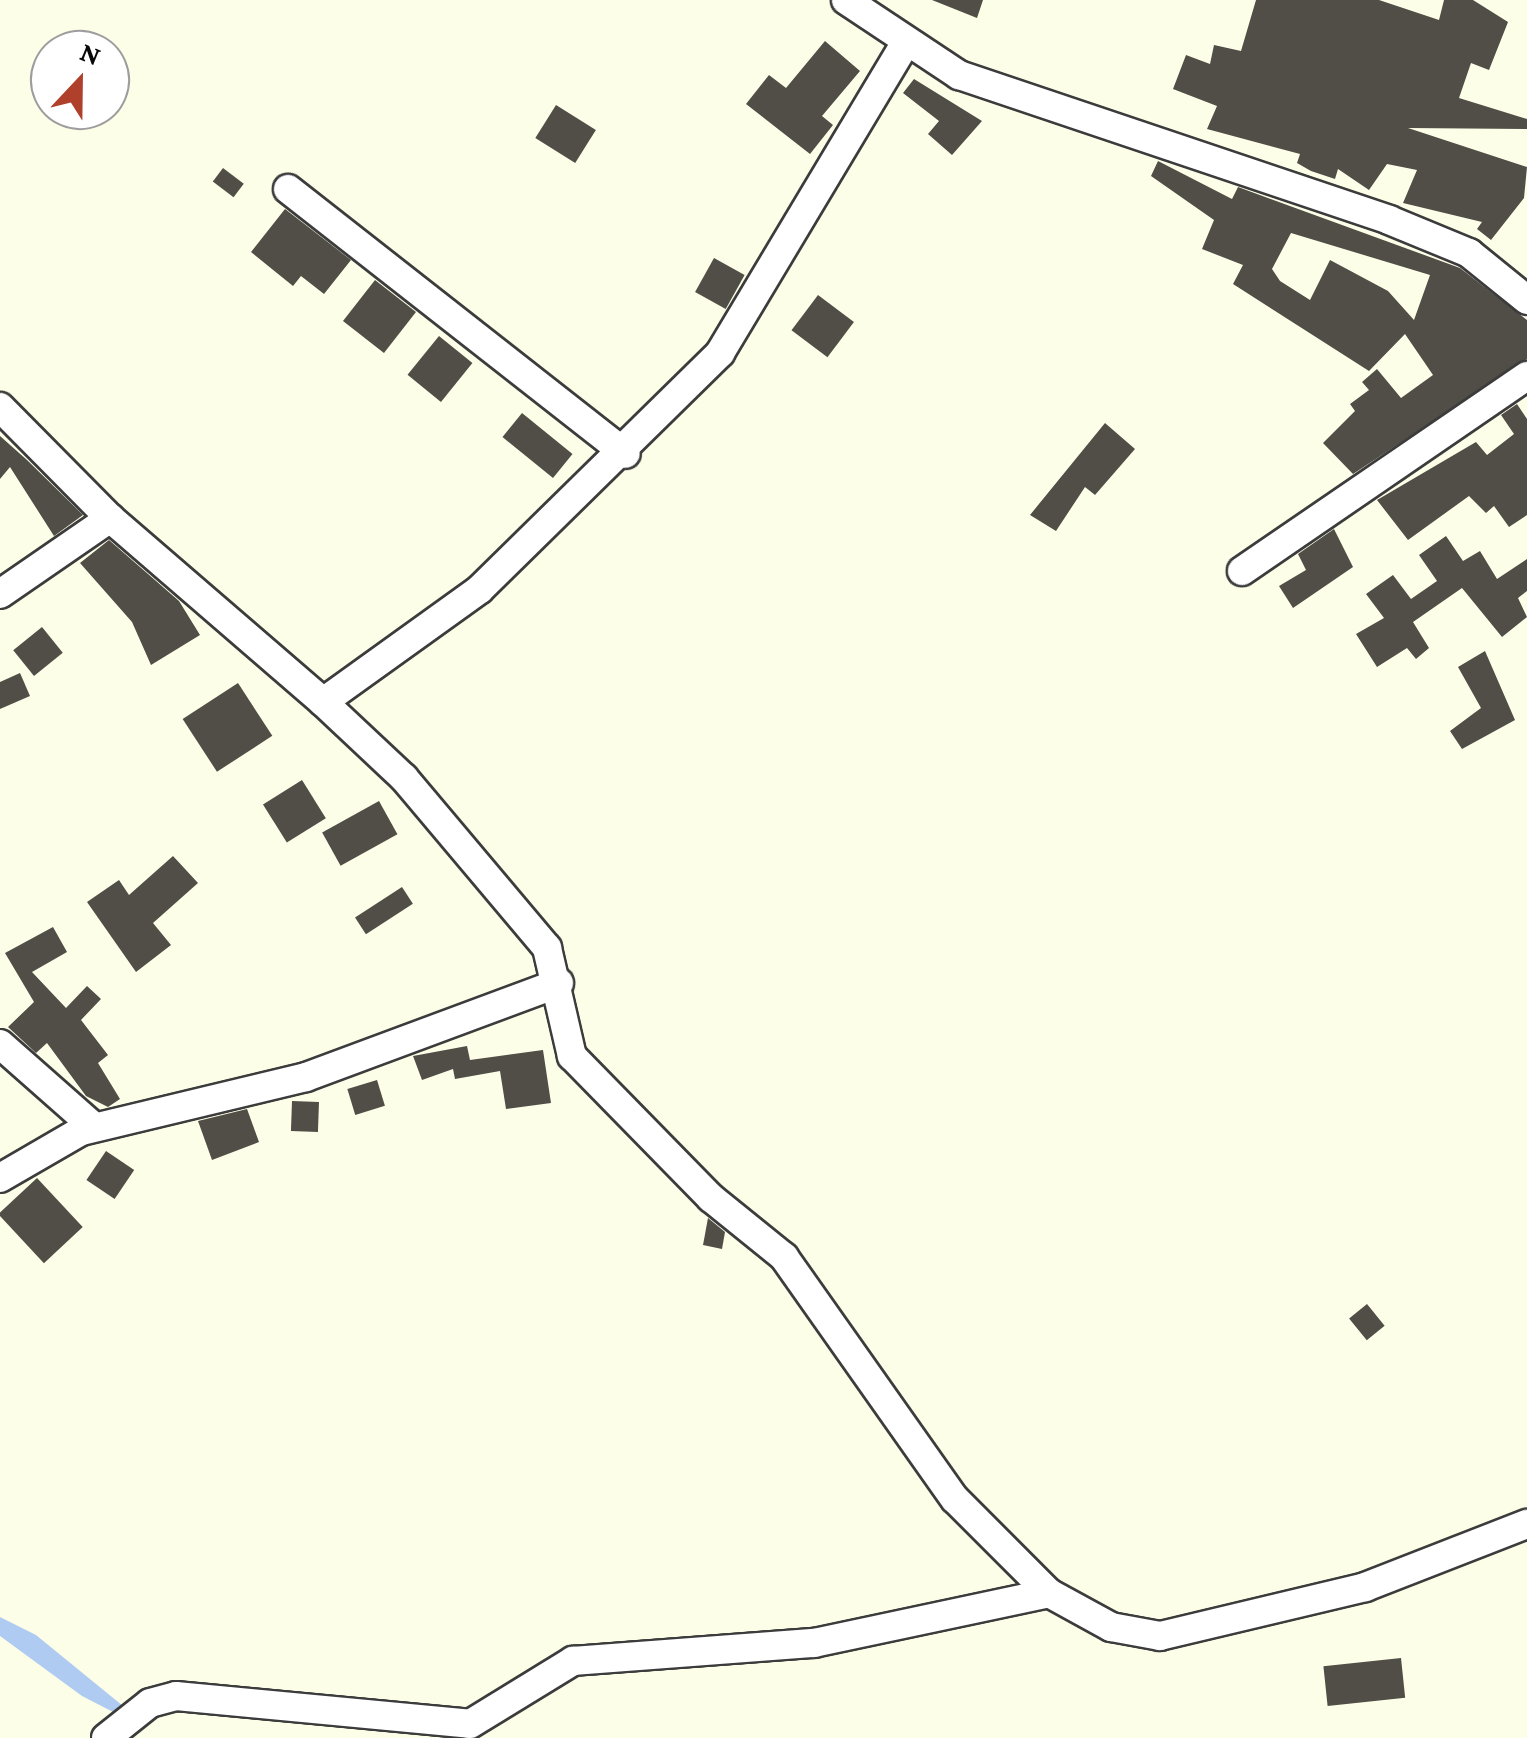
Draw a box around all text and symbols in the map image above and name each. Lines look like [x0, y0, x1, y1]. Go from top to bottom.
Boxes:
north arrow [30, 30, 130, 130]
text: N [76, 36, 105, 72]

